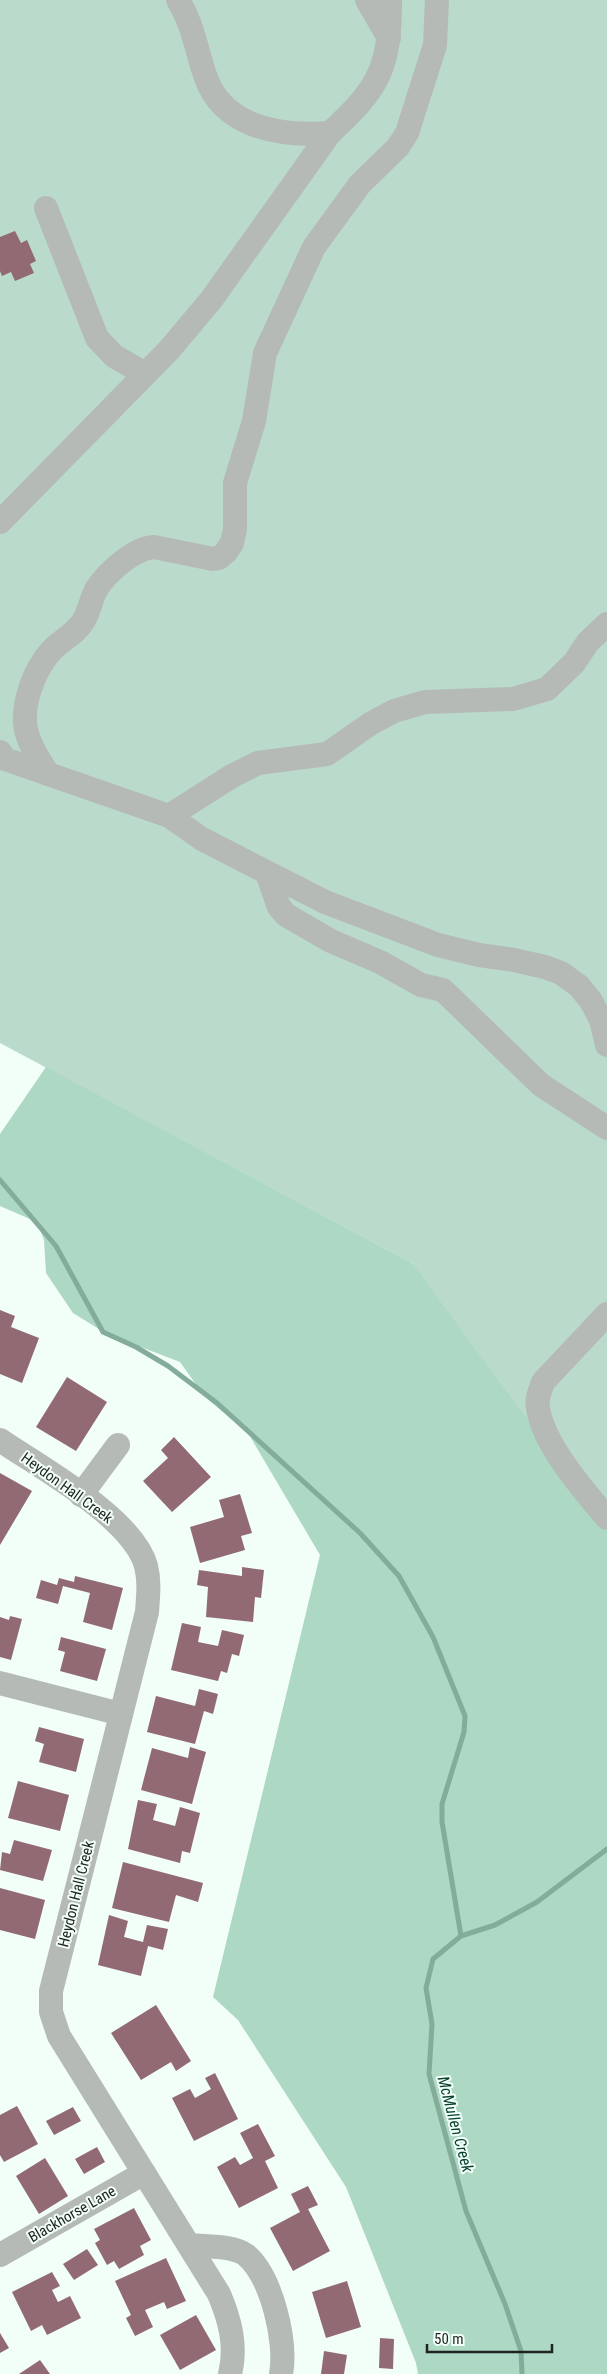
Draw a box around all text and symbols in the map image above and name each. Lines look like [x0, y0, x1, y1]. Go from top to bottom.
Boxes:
street label: Heydon Hall Creek [18, 1449, 116, 1527]
street label: Heydon Hall Creek [54, 1839, 98, 1949]
water label: McMullen Creek [434, 2074, 478, 2175]
street label: Blackhorse Lane [25, 2182, 119, 2246]
scale bar [427, 2322, 552, 2354]
text: 50 m [434, 2330, 464, 2348]

